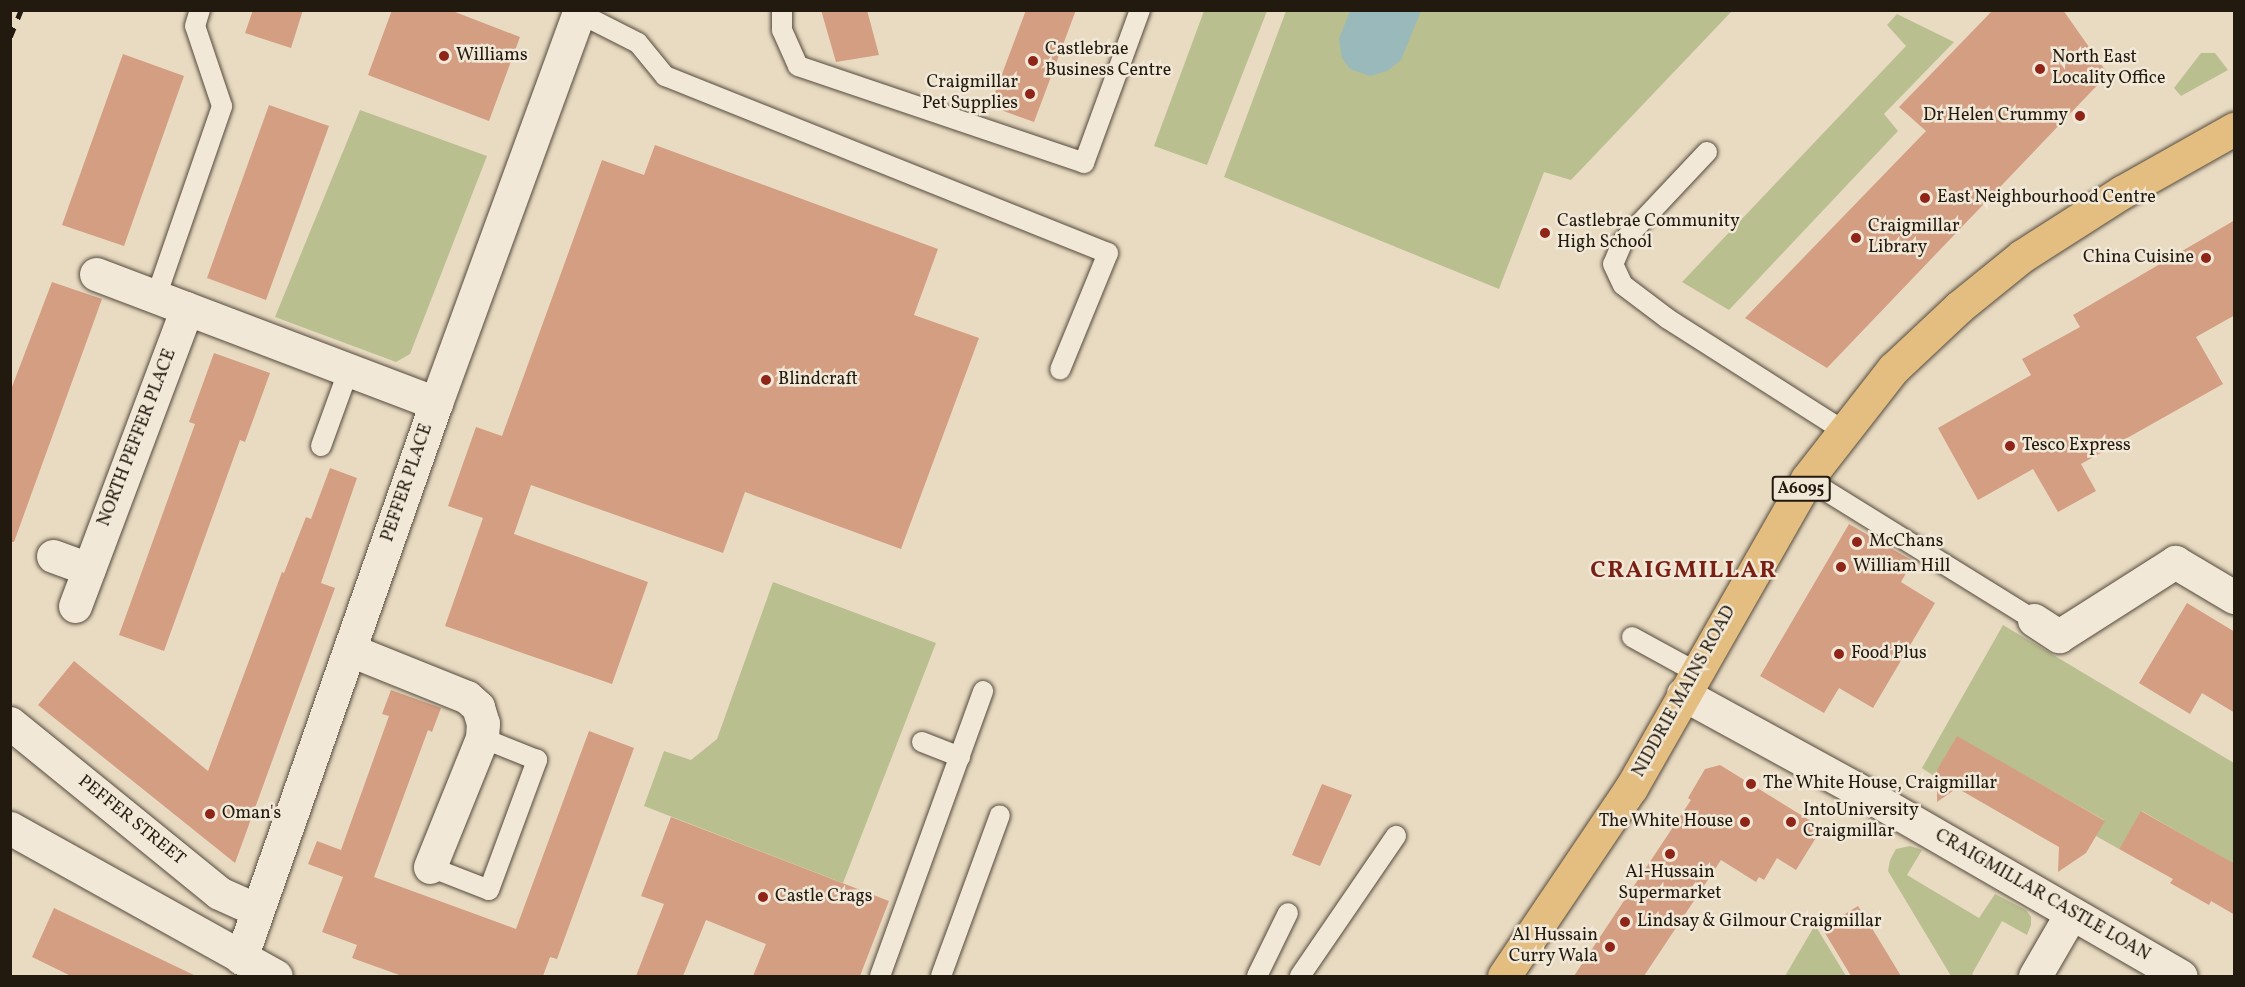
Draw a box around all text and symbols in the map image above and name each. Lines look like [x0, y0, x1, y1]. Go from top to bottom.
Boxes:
place label: Castlebrae Business Centre [1045, 40, 1171, 82]
place label: Williams [456, 45, 528, 67]
place label: North East Locality Office [2052, 48, 2166, 90]
marker: Williams [437, 49, 451, 63]
marker: Castlebrae Business Centre [1026, 54, 1040, 68]
marker: North East Locality Office [2033, 62, 2047, 76]
place label: Craigmillar Pet Supplies [922, 73, 1018, 116]
marker: Craigmillar Pet Supplies [1023, 87, 1037, 101]
place label: Dr Helen Crummy [1923, 105, 2068, 127]
marker: Dr Helen Crummy [2073, 109, 2087, 123]
place label: East Neighbourhood Centre [1937, 187, 2156, 209]
marker: East Neighbourhood Centre [1918, 191, 1932, 205]
place label: Castlebrae Community High School [1557, 212, 1740, 254]
place label: Craigmillar Library [1868, 217, 1959, 260]
marker: Castlebrae Community High School [1538, 226, 1552, 240]
marker: Craigmillar Library [1849, 231, 1863, 245]
place label: China Cuisine [2083, 247, 2194, 269]
marker: China Cuisine [2199, 251, 2213, 265]
street label: NORTH PEFFER PLACE [94, 346, 182, 530]
place label: Blindcraft [778, 369, 858, 391]
marker: Blindcraft [759, 373, 773, 387]
street label: PEFFER PLACE [378, 421, 438, 545]
place label: Tesco Express [2022, 435, 2131, 457]
marker: Tesco Express [2003, 439, 2017, 453]
road number: A6095 [1771, 476, 1831, 502]
place label: McChans [1869, 531, 1943, 553]
marker: McChans [1850, 535, 1864, 549]
place label: William Hill [1853, 556, 1950, 578]
district label: CRAIGMILLAR [1590, 558, 1778, 586]
marker: William Hill [1834, 560, 1848, 574]
street label: NIDDRIE MAINS ROAD [1629, 602, 1741, 782]
place label: Food Plus [1851, 643, 1927, 665]
marker: Food Plus [1832, 647, 1846, 661]
street label: PEFFER STREET [73, 771, 189, 871]
place label: The White House, Craigmillar [1763, 773, 1998, 795]
marker: The White House, Craigmillar [1744, 777, 1758, 791]
place label: IntoUniversity Craigmillar [1803, 801, 1919, 844]
place label: Oman's [222, 803, 281, 825]
marker: Oman's [203, 807, 217, 821]
place label: The White House [1598, 811, 1733, 833]
marker: The White House [1738, 815, 1752, 829]
marker: IntoUniversity Craigmillar [1784, 815, 1798, 829]
street label: CRAIGMILLAR CASTLE LOAN [1931, 825, 2153, 967]
marker: Al-Hussain Supermarket [1663, 847, 1677, 861]
place label: Al-Hussain Supermarket [1618, 863, 1722, 906]
place label: Castle Crags [775, 886, 872, 908]
marker: Castle Crags [756, 890, 770, 904]
place label: Lindsay & Gilmour Craigmillar [1637, 911, 1882, 933]
marker: Lindsay & Gilmour Craigmillar [1618, 915, 1632, 929]
place label: Al Hussain Curry Wala [1508, 926, 1598, 968]
marker: Al Hussain Curry Wala [1603, 940, 1617, 954]

